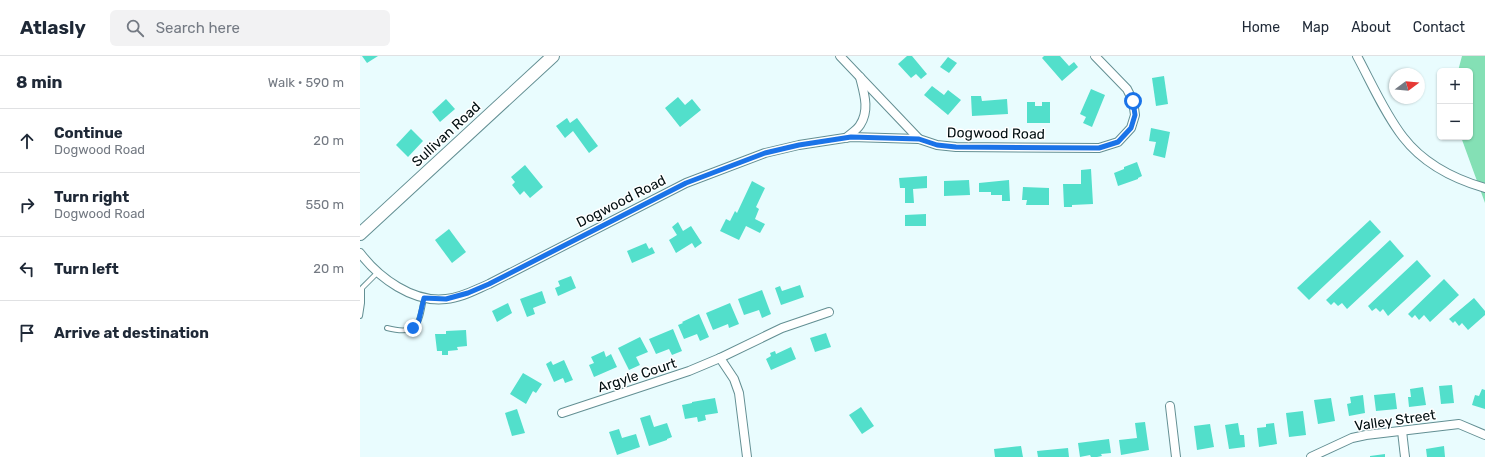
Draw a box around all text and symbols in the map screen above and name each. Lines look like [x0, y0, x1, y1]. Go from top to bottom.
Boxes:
search box [110, 10, 390, 46]
text: Atlasly [20, 16, 86, 39]
icon: search [124, 17, 146, 39]
text: Search here [156, 19, 240, 37]
text: Home [1242, 19, 1280, 36]
text: Map [1302, 19, 1329, 36]
text: About [1351, 19, 1391, 36]
text: Contact [1413, 19, 1465, 36]
north arrow [1389, 68, 1425, 104]
map controls [1437, 68, 1473, 140]
button: + [1437, 68, 1473, 104]
text: 8 min [16, 72, 63, 92]
text: Walk · 590 m [268, 75, 344, 90]
route start [1124, 92, 1142, 110]
street label: Sullivan Road [409, 98, 484, 170]
button: − [1437, 104, 1473, 140]
text: Continue [54, 124, 123, 142]
street label: Dogwood Road [947, 124, 1045, 143]
icon: ahead [16, 130, 38, 152]
text: 20 m [313, 133, 344, 148]
text: Dogwood Road [54, 142, 145, 157]
street label: Dogwood Road [574, 172, 669, 231]
text: Turn right [54, 188, 129, 206]
icon: right [16, 194, 38, 216]
text: 550 m [306, 197, 344, 212]
text: Dogwood Road [54, 206, 145, 221]
icon: left [16, 258, 38, 280]
text: Turn left [54, 260, 119, 278]
text: 20 m [313, 261, 344, 276]
route end [404, 319, 422, 337]
icon: arrive [16, 322, 38, 344]
text: Arrive at destination [54, 324, 209, 342]
street label: Argyle Court [596, 355, 679, 396]
street label: Valley Street [1353, 406, 1437, 435]

